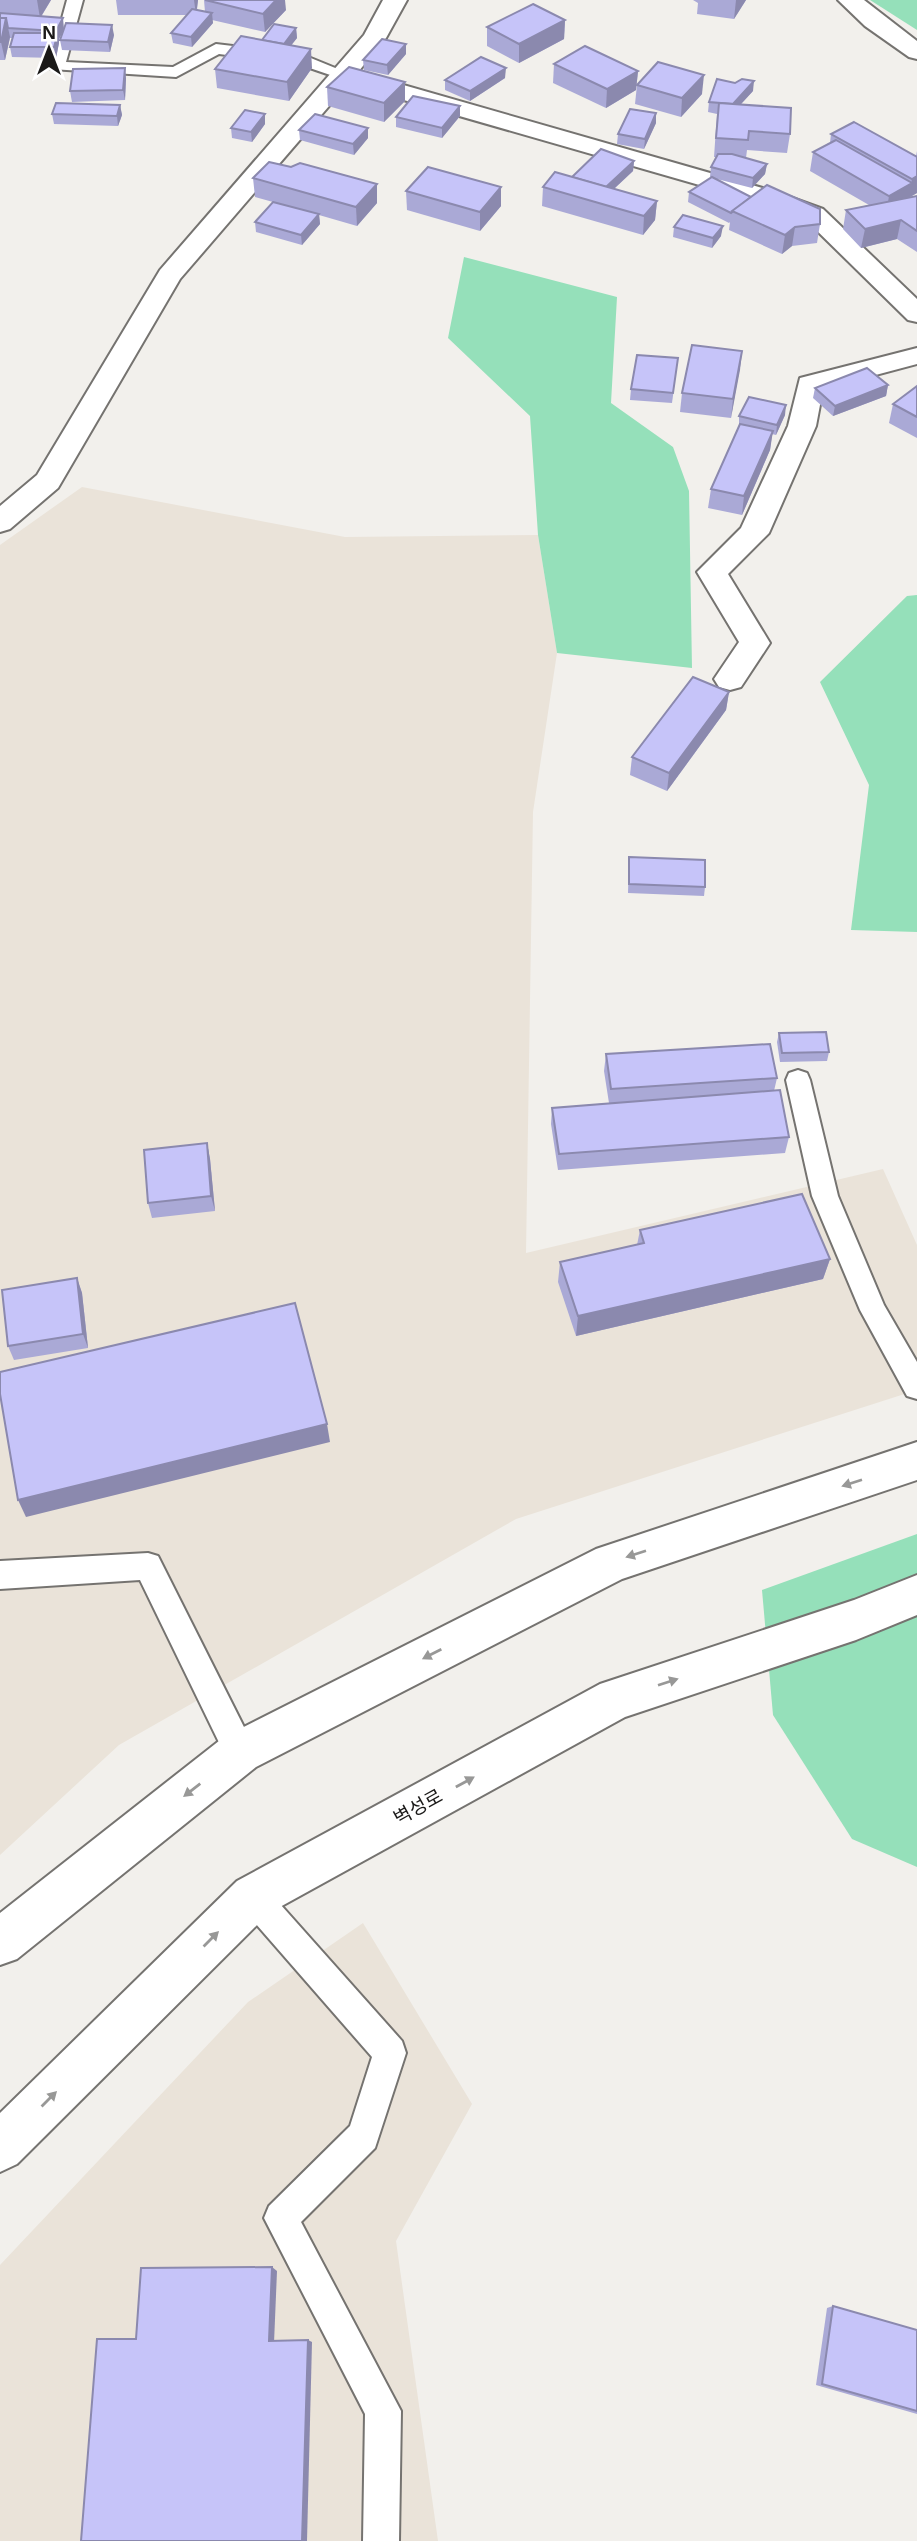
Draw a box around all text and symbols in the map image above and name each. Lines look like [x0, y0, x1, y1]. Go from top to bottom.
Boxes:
north arrow [14, 14, 84, 84]
text: N [42, 22, 56, 43]
one-way arrow [842, 1478, 863, 1488]
one-way arrow [626, 1549, 647, 1560]
one-way arrow [422, 1648, 442, 1659]
one-way arrow [658, 1676, 679, 1686]
one-way arrow [455, 1776, 475, 1788]
one-way arrow [184, 1782, 202, 1797]
street label: 벽성로 [390, 1785, 446, 1829]
one-way arrow [202, 1931, 219, 1948]
one-way arrow [40, 2091, 57, 2108]

